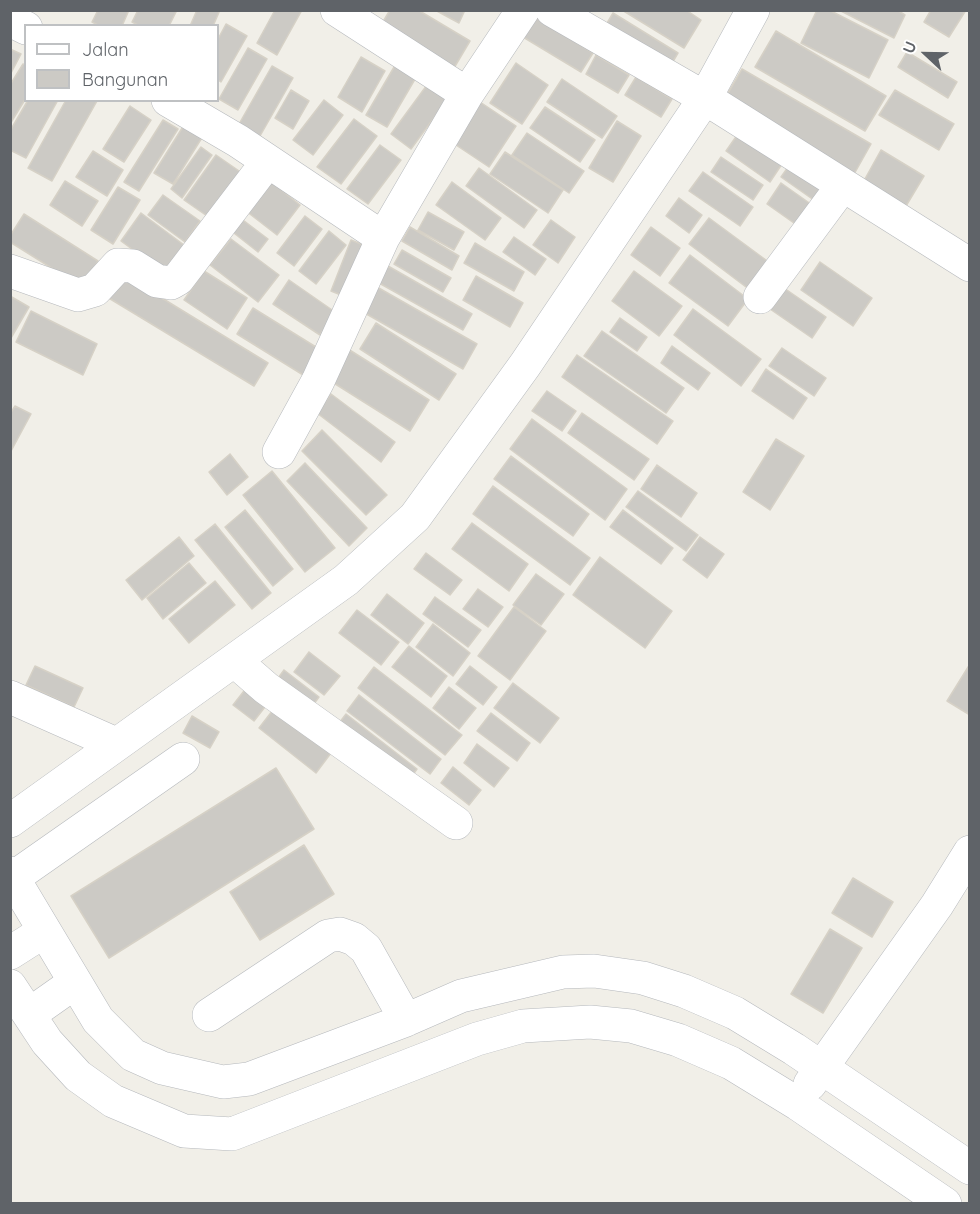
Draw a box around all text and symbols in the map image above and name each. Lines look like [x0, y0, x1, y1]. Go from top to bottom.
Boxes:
legend [24, 24, 219, 102]
north arrow [896, 24, 956, 84]
text: Jalan [82, 38, 129, 61]
text: U [898, 38, 921, 56]
text: Bangunan [82, 68, 168, 91]

